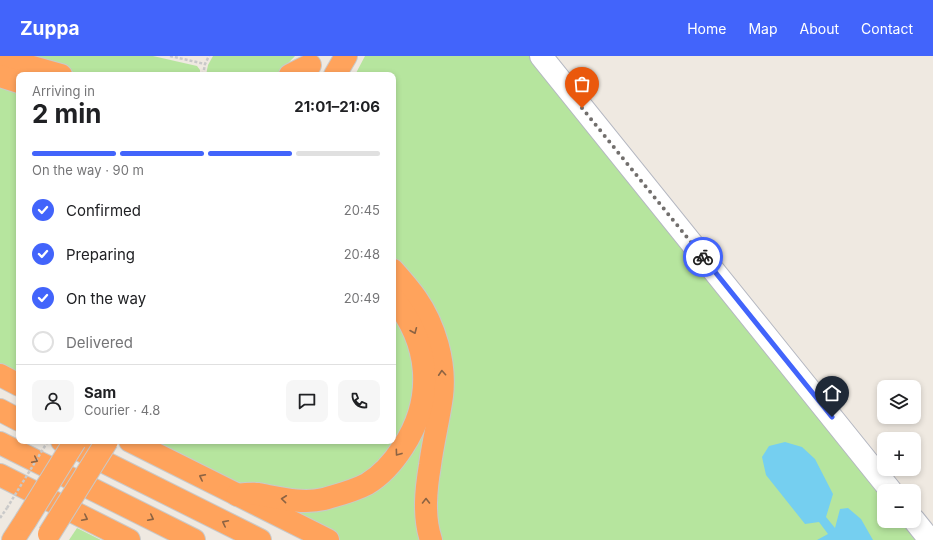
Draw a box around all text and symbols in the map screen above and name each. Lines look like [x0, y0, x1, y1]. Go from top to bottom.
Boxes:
text: Zuppa [20, 17, 80, 40]
text: Home [687, 20, 726, 37]
text: Map [748, 20, 778, 37]
text: About [800, 20, 839, 37]
text: Contact [861, 20, 913, 37]
pin [565, 67, 599, 108]
icon: bag [571, 73, 593, 95]
text: Arriving in [32, 83, 95, 99]
text: 21:01–21:06 [294, 97, 380, 116]
text: 2 min [32, 98, 102, 129]
text: On the way · 90 m [32, 162, 144, 178]
icon: check [32, 199, 54, 221]
text: Confirmed [66, 201, 141, 220]
text: 20:45 [344, 202, 380, 218]
courier [683, 237, 723, 277]
icon: check [32, 243, 54, 265]
text: Preparing [66, 245, 135, 264]
text: 20:48 [344, 246, 380, 262]
icon: bike [692, 246, 714, 268]
icon: check [32, 287, 54, 309]
text: On the way [66, 289, 146, 308]
text: 20:49 [344, 290, 380, 306]
one-way arrow [409, 326, 417, 334]
text: Delivered [66, 333, 133, 352]
one-way arrow [437, 370, 446, 376]
pin [815, 376, 849, 417]
button: person [32, 380, 74, 422]
button: chat [286, 380, 328, 422]
button: phone [338, 380, 380, 422]
map controls [877, 380, 921, 528]
button: layers [877, 380, 921, 424]
icon: home [821, 382, 843, 404]
text: Sam [84, 383, 116, 402]
text: Courier · 4.8 [84, 402, 160, 418]
button: + [877, 432, 921, 476]
one-way arrow [396, 449, 403, 456]
one-way arrow [31, 455, 38, 463]
one-way arrow [199, 474, 206, 482]
button: − [877, 484, 921, 528]
one-way arrow [281, 495, 287, 504]
one-way arrow [422, 498, 430, 504]
one-way arrow [81, 513, 88, 521]
one-way arrow [147, 514, 154, 521]
one-way arrow [222, 520, 229, 527]

